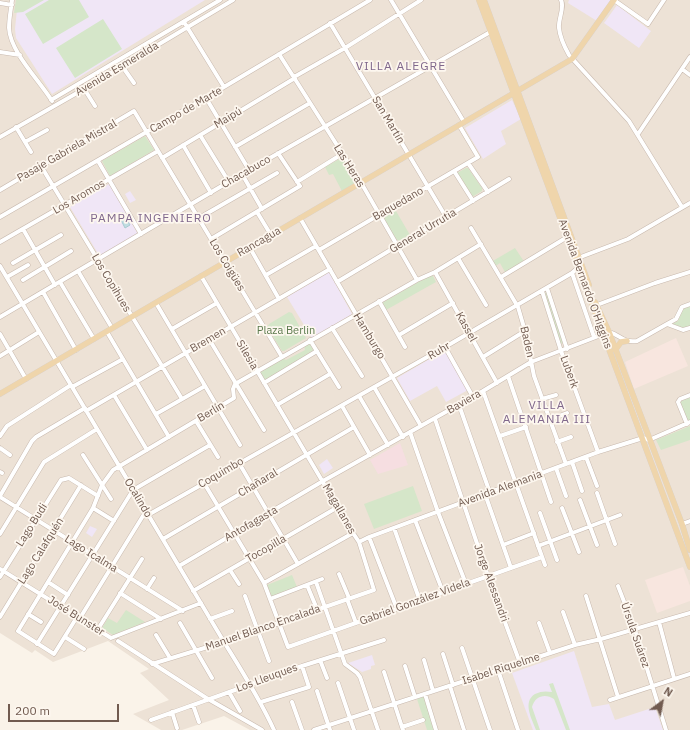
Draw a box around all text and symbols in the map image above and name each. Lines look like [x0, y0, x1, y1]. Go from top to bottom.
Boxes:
street label: Avenida Esmeralda [73, 39, 161, 99]
district label: VILLA ALEGRE [356, 60, 446, 74]
street label: Campo de Marte [148, 84, 224, 136]
street label: San Martín [369, 94, 407, 146]
street label: Maipú [212, 105, 244, 131]
street label: Pasaje Gabriela Mistral [15, 117, 119, 185]
street label: Las Heras [331, 142, 367, 190]
street label: Chacabuco [219, 153, 273, 191]
street label: Los Aromos [51, 177, 107, 217]
street label: Baquedano [370, 184, 426, 224]
street label: General Urrutia [387, 206, 459, 256]
district label: PAMPA INGENIERO [90, 212, 212, 226]
street label: Avenida Bernardo O'Higgins [555, 217, 615, 351]
street label: Rancagua [235, 224, 283, 260]
street label: Los Coigües [206, 236, 248, 294]
street label: Los Copihues [88, 252, 134, 314]
street label: Hamburgo [350, 310, 388, 362]
street label: Kassel [452, 310, 480, 344]
park label: Plaza Berlin [257, 324, 315, 338]
street label: Bremen [188, 325, 228, 355]
street label: Baden [517, 325, 537, 359]
street label: Silesia [233, 338, 261, 372]
street label: Ruhr [425, 339, 453, 363]
street label: Luberk [557, 354, 581, 390]
street label: Baviera [445, 387, 483, 417]
street label: Berlín [195, 399, 227, 425]
district label: VILLA ALEMANIA III [503, 399, 591, 427]
street label: Coquimbo [196, 455, 246, 491]
street label: Chañaral [236, 466, 280, 500]
street label: Avenida Alemania [456, 468, 544, 510]
street label: Ocalindo [121, 476, 155, 520]
street label: Magallanes [319, 481, 359, 537]
street label: Lago Budi [14, 501, 50, 549]
street label: Antofagasta [222, 503, 280, 545]
street label: Lago Calafquén [15, 515, 67, 587]
street label: Lago Icalma [62, 532, 120, 576]
street label: Tocopilla [244, 532, 288, 566]
street label: Jorge Alessandri [471, 542, 511, 624]
street label: Gabriel González Videla [358, 576, 472, 628]
street label: José Bunster [45, 593, 107, 639]
street label: Úrsula Suárez [618, 601, 652, 669]
street label: Manuel Blanco Encalada [204, 602, 322, 654]
street label: Isabel Riquelme [461, 650, 541, 688]
street label: Los Lleuques [235, 661, 299, 695]
north arrow [642, 682, 682, 722]
text: N [661, 684, 675, 700]
scale bar [10, 696, 121, 722]
text: 200 m [15, 703, 50, 718]

